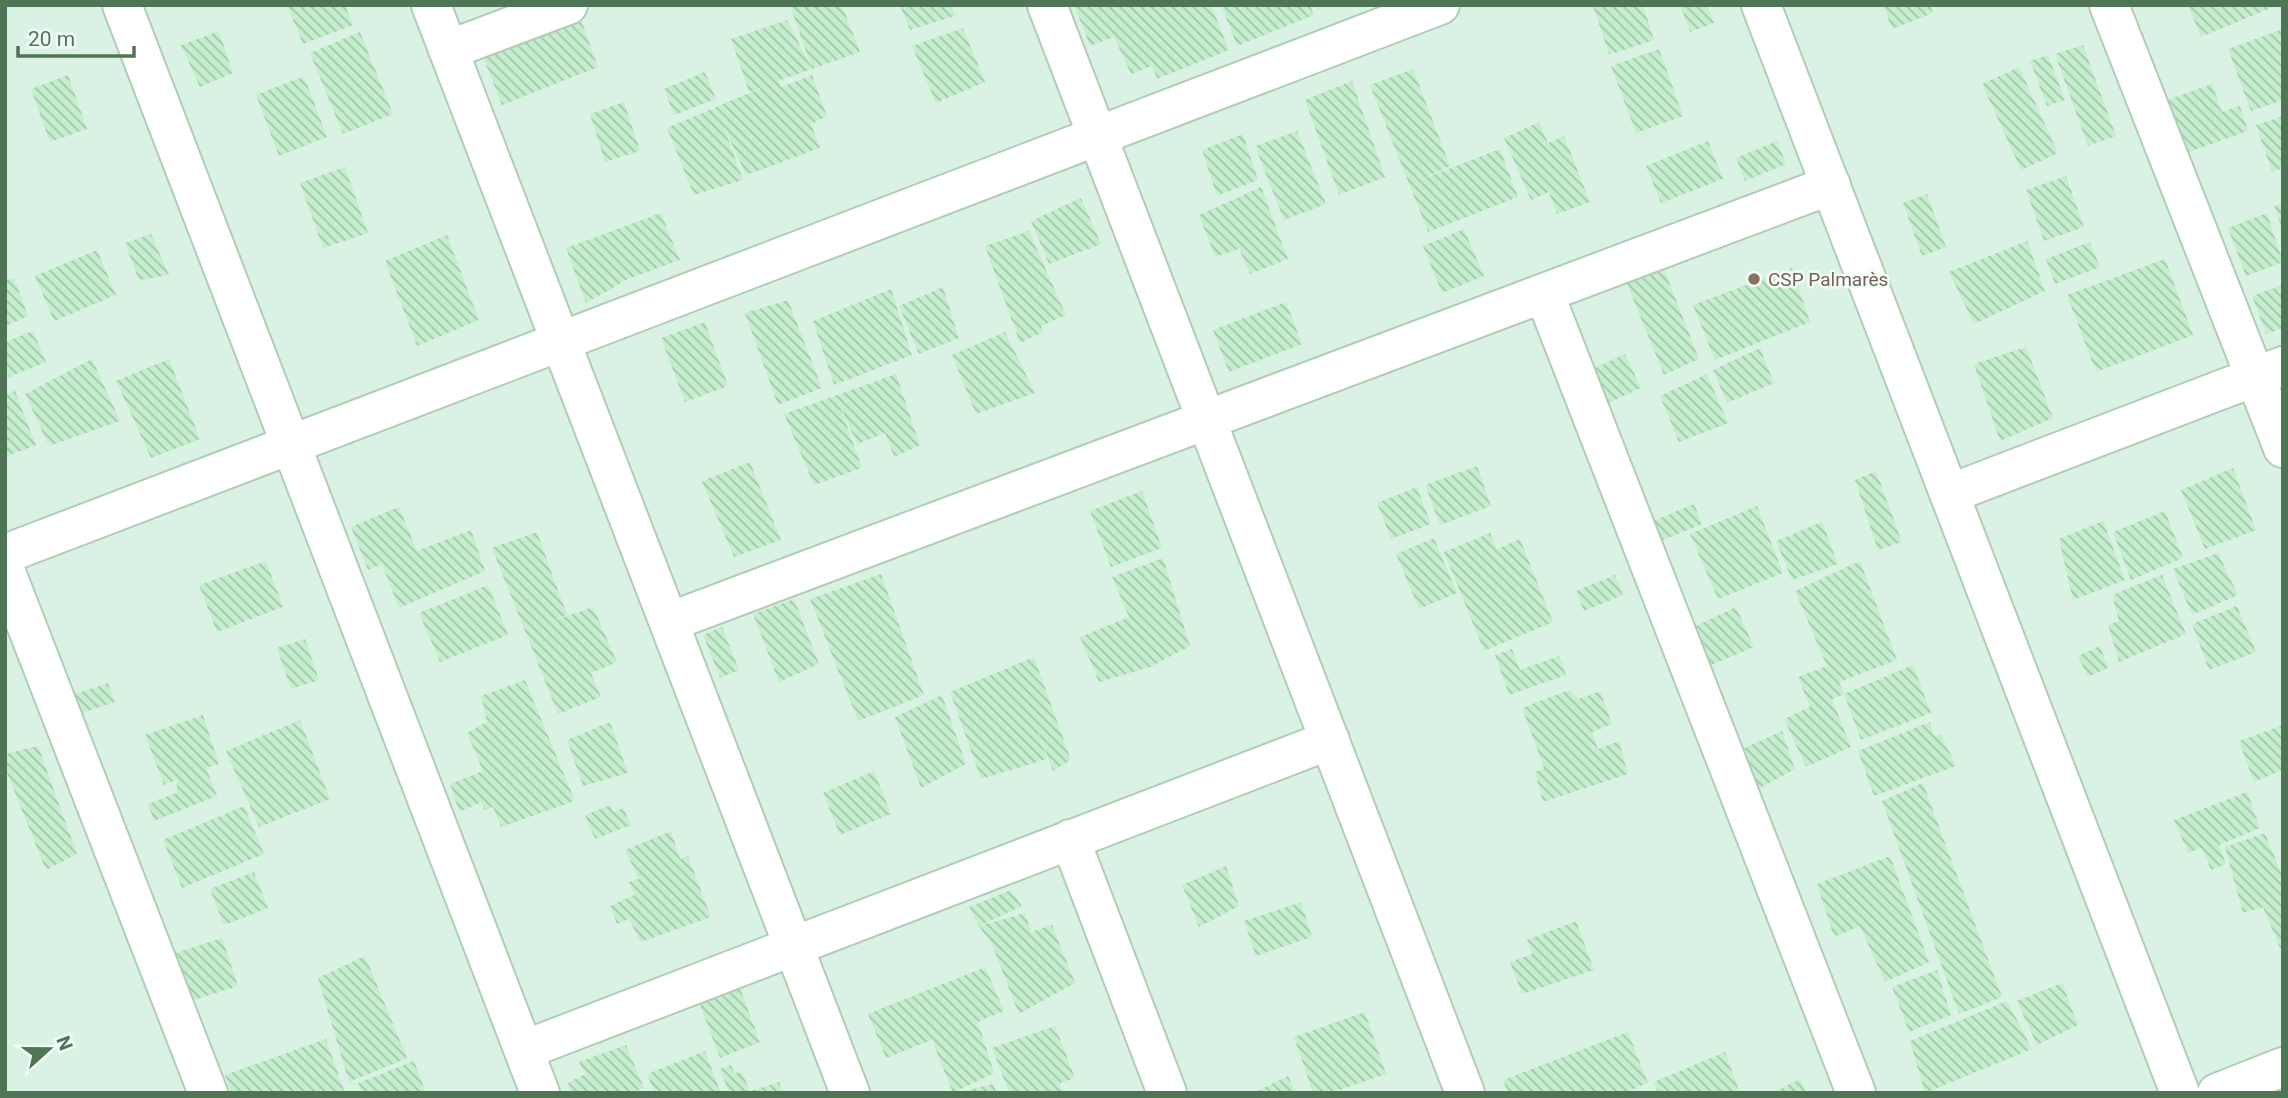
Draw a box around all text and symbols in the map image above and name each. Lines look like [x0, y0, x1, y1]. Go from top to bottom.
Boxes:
scale bar [18, 14, 133, 58]
text: 20 m [28, 27, 75, 51]
place label: CSP Palmarès [1768, 268, 1888, 291]
marker: CSP Palmarès [1746, 271, 1762, 287]
north arrow [14, 1014, 84, 1084]
text: N [51, 1033, 78, 1053]

